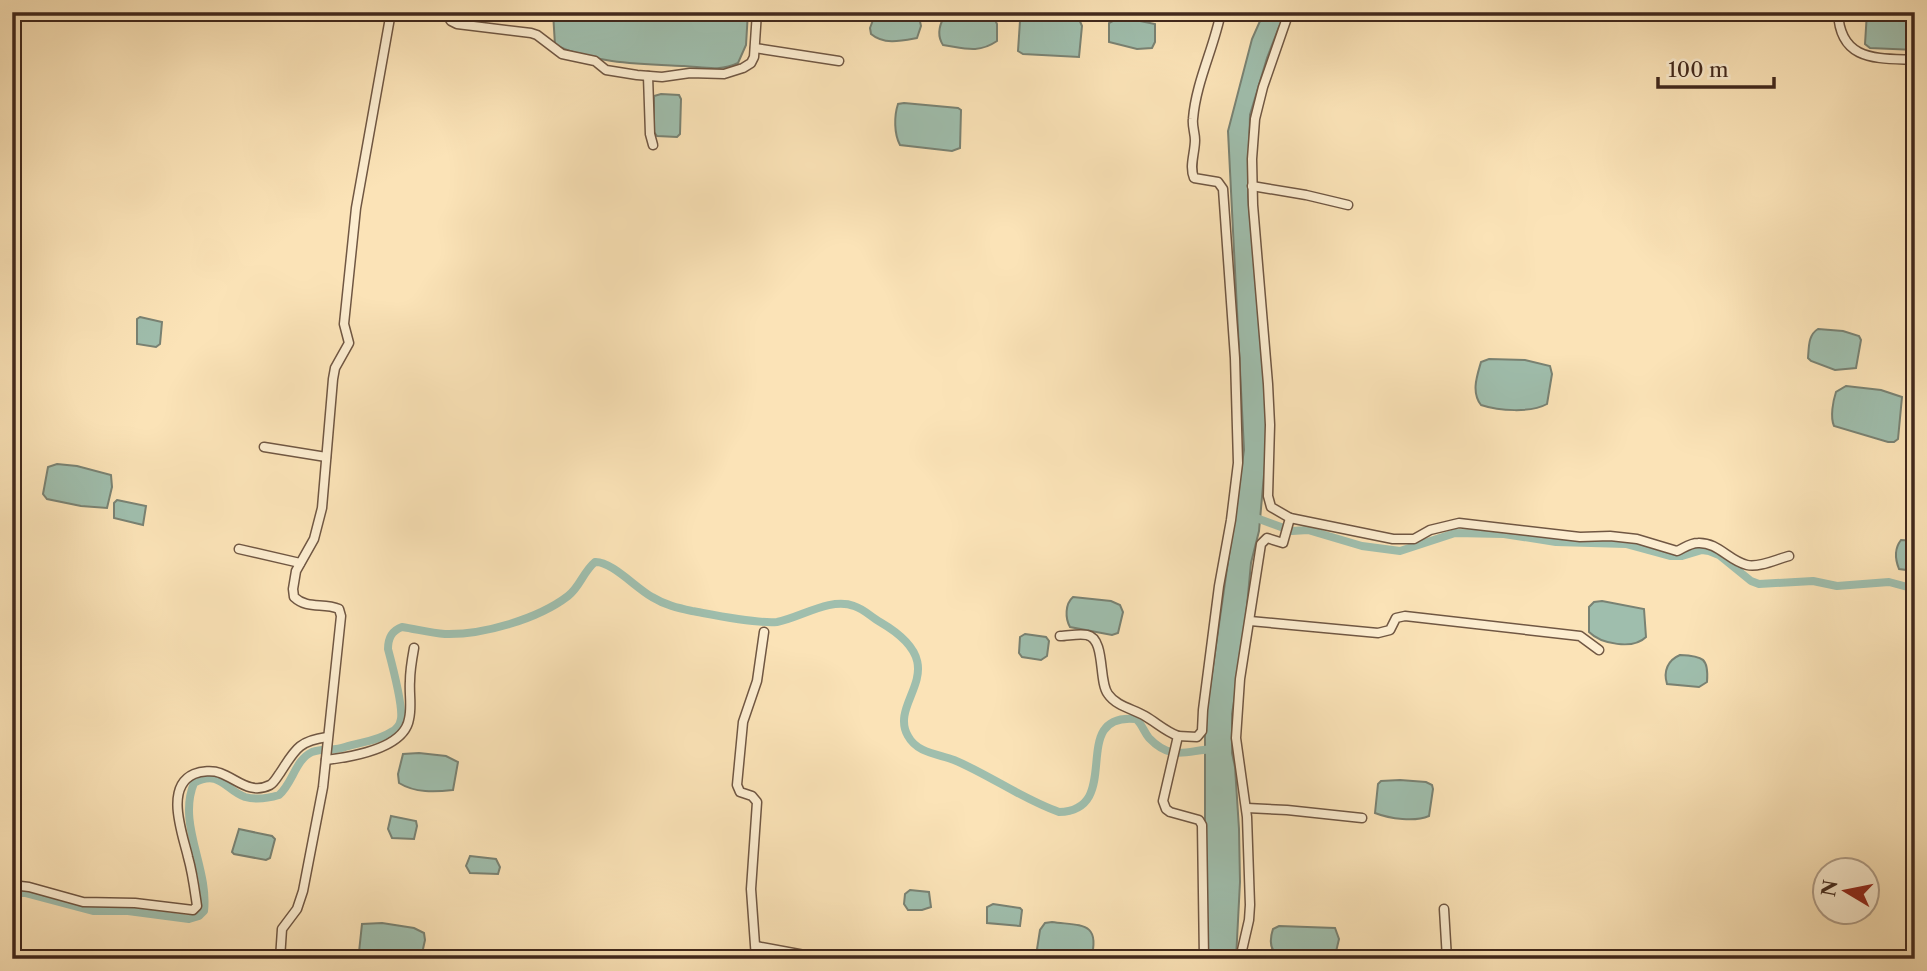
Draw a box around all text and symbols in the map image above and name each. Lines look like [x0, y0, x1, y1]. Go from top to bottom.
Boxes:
scale bar [1658, 46, 1773, 90]
text: 100 m [1668, 57, 1729, 82]
north arrow [1812, 856, 1882, 926]
text: N [1817, 878, 1843, 898]

